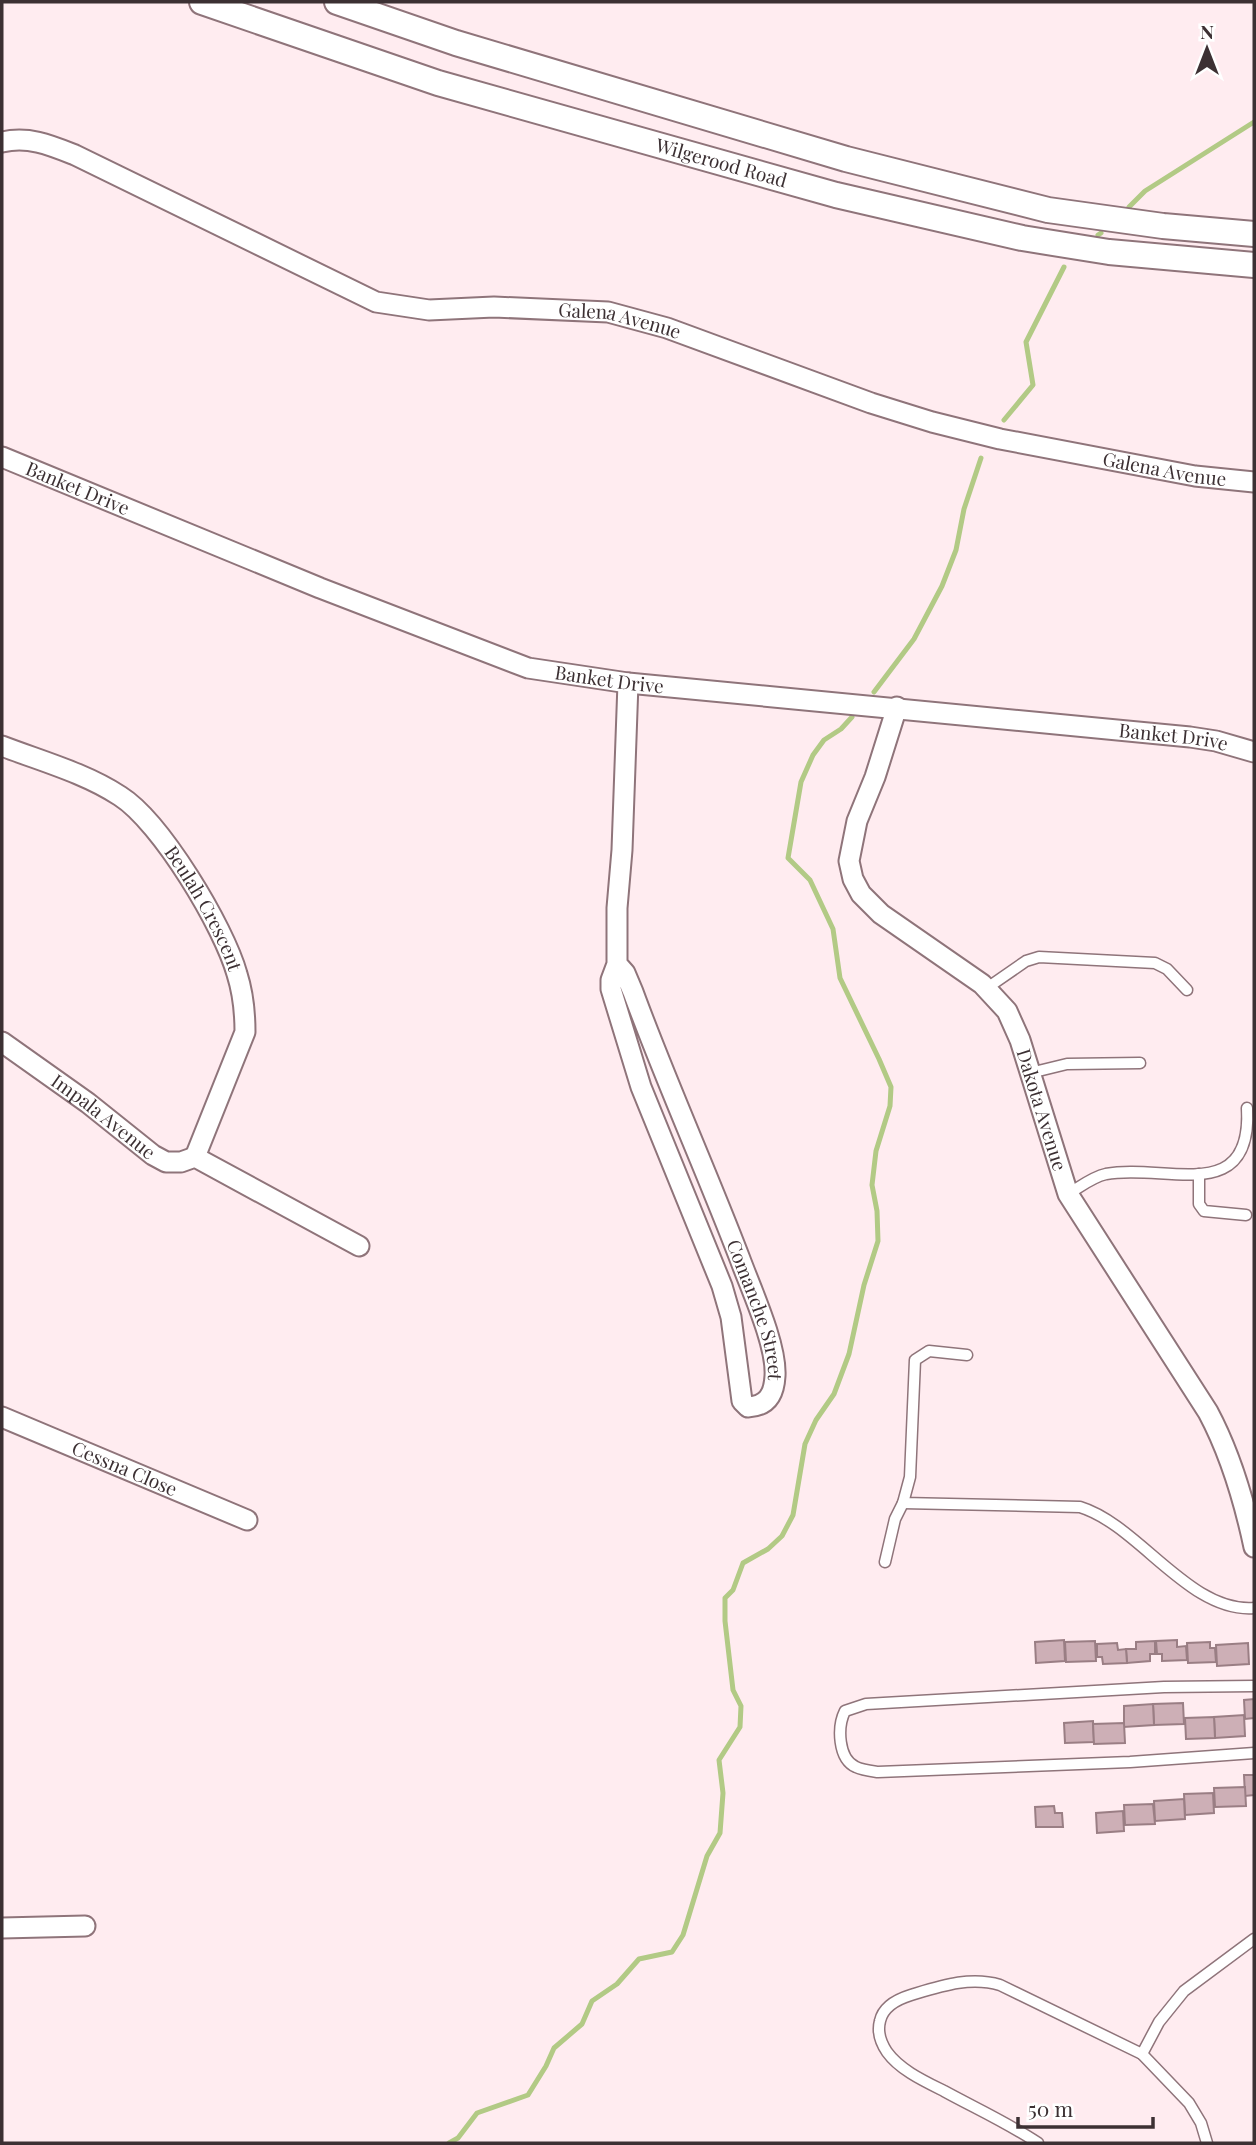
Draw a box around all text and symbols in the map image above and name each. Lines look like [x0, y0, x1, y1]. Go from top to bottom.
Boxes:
north arrow [1172, 14, 1242, 84]
text: N [1200, 18, 1214, 44]
street label: Wilgerood Road [652, 131, 790, 193]
street label: Galena Avenue [558, 296, 685, 344]
street label: Galena Avenue [1101, 445, 1228, 491]
street label: Banket Drive [22, 454, 134, 520]
street label: Banket Drive [553, 658, 665, 698]
street label: Banket Drive [1118, 716, 1232, 756]
street label: Beulah Crescent [159, 840, 249, 974]
street label: Dakota Avenue [1012, 1045, 1074, 1174]
street label: Impala Avenue [47, 1067, 162, 1164]
street label: Comanche Street [722, 1235, 789, 1382]
street label: Cessna Close [68, 1434, 182, 1501]
scale bar [1018, 2086, 1153, 2130]
text: 50 m [1028, 2094, 1074, 2122]

